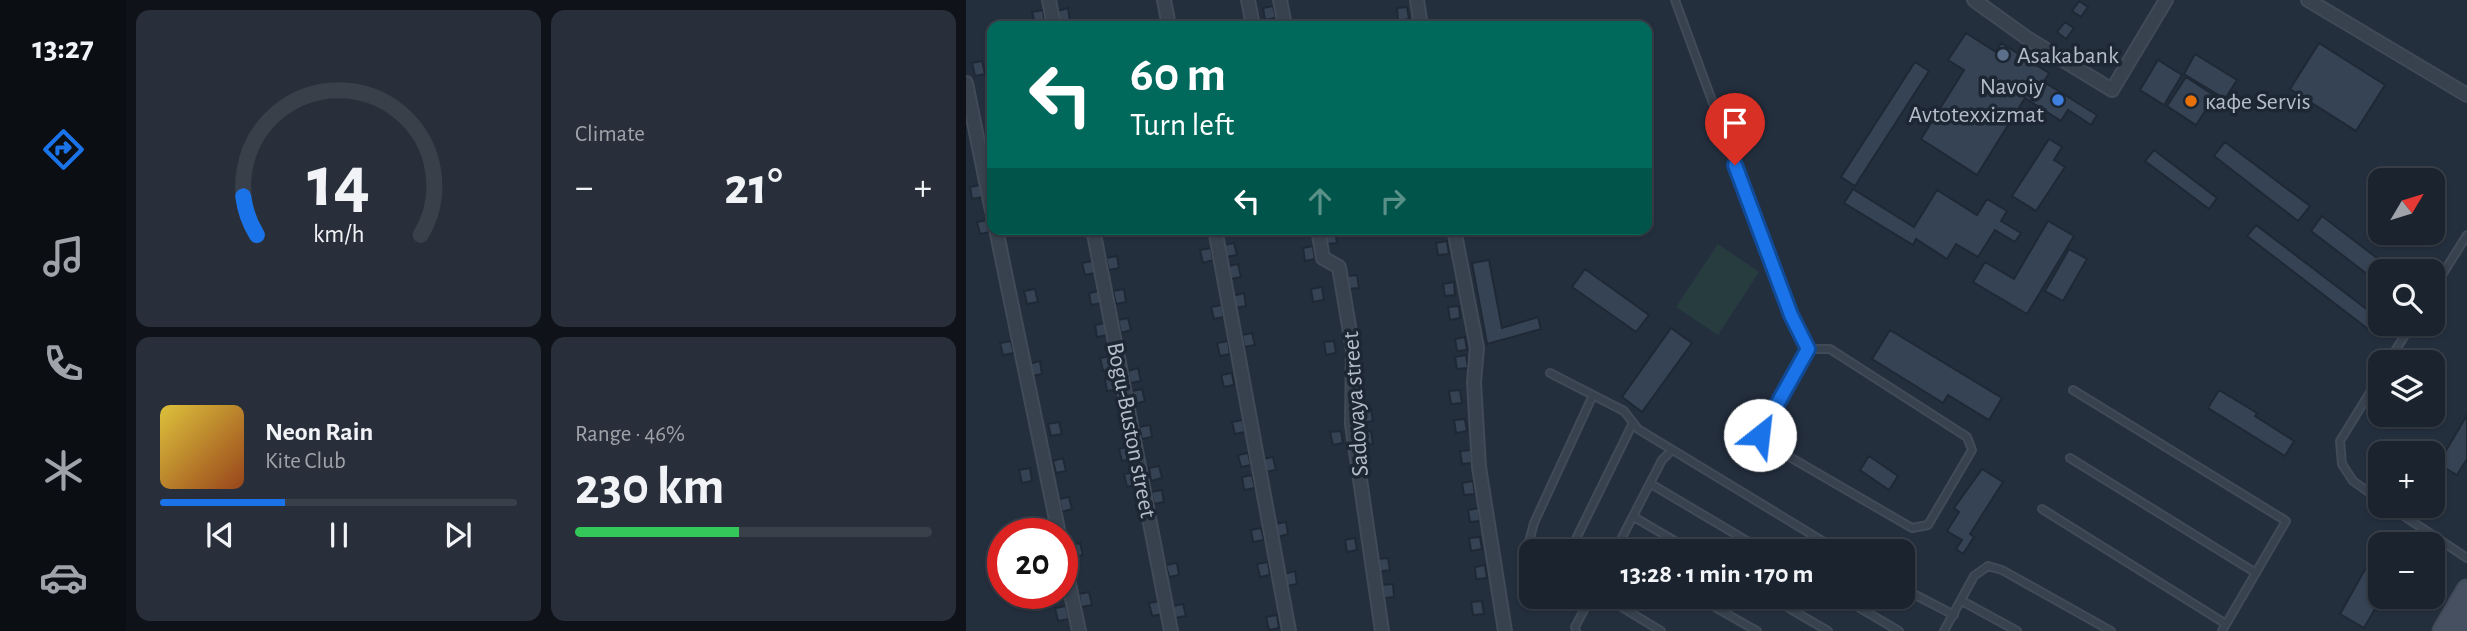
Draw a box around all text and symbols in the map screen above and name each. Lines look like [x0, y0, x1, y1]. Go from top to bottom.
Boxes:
text: 13:27 [32, 32, 94, 64]
place label: Asakabank [2017, 44, 2119, 68]
marker: Asakabank [1995, 47, 2011, 63]
icon: left [1015, 49, 1106, 140]
text: 60 m [1130, 51, 1226, 100]
place label: Navoiy Avtotexxizmat [1908, 75, 2044, 127]
place label: кафе Servis [2205, 90, 2311, 114]
marker: Navoiy Avtotexxizmat [2050, 92, 2066, 108]
pin [1705, 93, 1765, 165]
marker: кафе Servis [2183, 93, 2199, 109]
icon: arrive [1716, 104, 1754, 142]
text: Turn left [1130, 109, 1234, 141]
text: Climate [575, 123, 645, 146]
icon: directions [39, 125, 88, 174]
text: 14 [307, 147, 370, 220]
text: 21° [724, 161, 783, 213]
north arrow [2368, 168, 2445, 245]
map controls [2368, 168, 2445, 609]
text: − [575, 169, 593, 207]
text: + [914, 169, 932, 207]
icon: left [1228, 182, 1266, 220]
icon: ahead [1301, 182, 1339, 220]
icon: right [1374, 182, 1412, 220]
text: km/h [313, 221, 364, 246]
icon: music [39, 232, 88, 281]
button: search [2368, 259, 2445, 336]
street label: Sadovaya street [1339, 330, 1373, 477]
icon: phone [39, 339, 88, 388]
street label: Bogu-Buston street [1102, 340, 1160, 520]
button: layers [2368, 350, 2445, 427]
position arrow [1723, 398, 1797, 472]
text: Neon Rain [265, 419, 373, 445]
text: Range · 46% [575, 423, 685, 446]
button: + [2368, 441, 2445, 518]
icon: climate [39, 446, 88, 495]
text: Kite Club [265, 450, 346, 473]
text: 230 km [575, 461, 725, 513]
icon: previous [201, 516, 239, 554]
icon: pause [320, 516, 358, 554]
icon: next [439, 516, 477, 554]
speed limit sign: 20 [987, 518, 1078, 609]
button: − [2368, 532, 2445, 609]
icon: car [39, 553, 88, 602]
text: 13:28 · 1 min · 170 m [1620, 561, 1814, 587]

